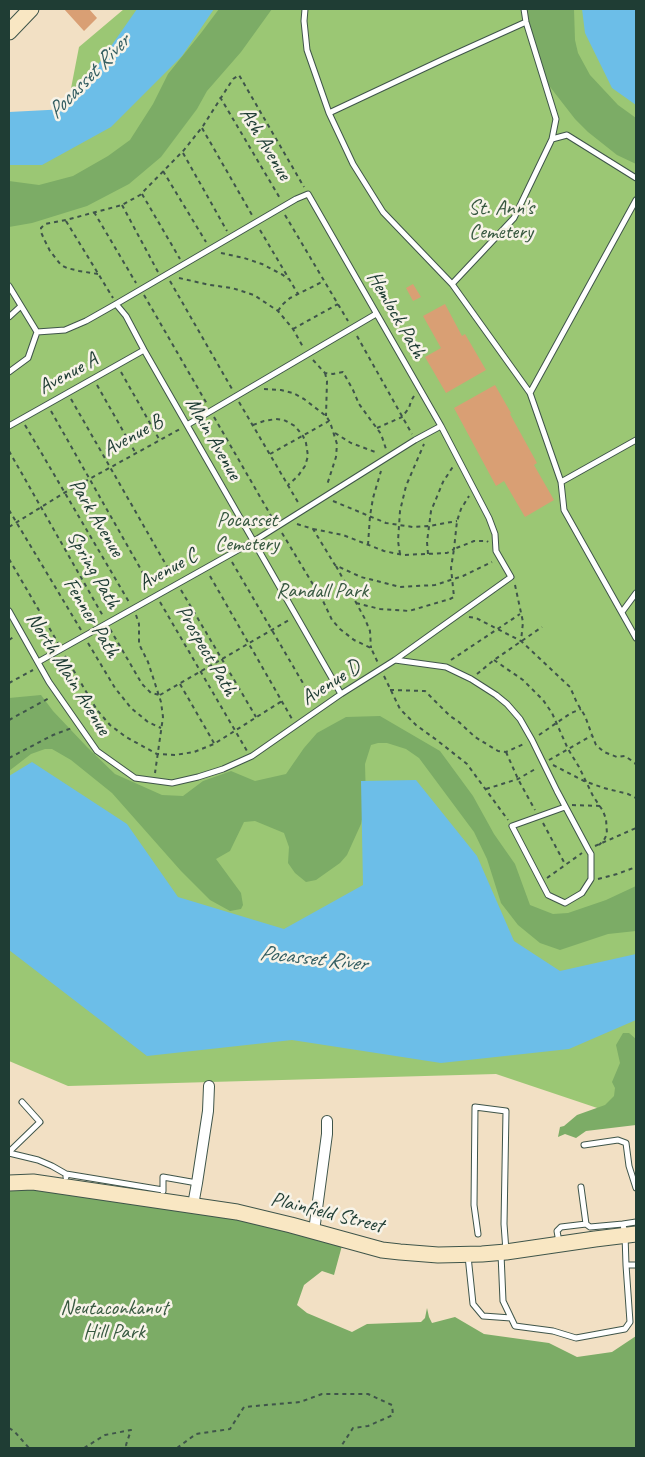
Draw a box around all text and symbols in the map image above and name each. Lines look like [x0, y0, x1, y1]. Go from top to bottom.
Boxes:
water label: Pocasset River [42, 29, 136, 125]
street label: Ash Avenue [234, 103, 296, 185]
park label: St. Ann's Cemetery [468, 195, 534, 245]
street label: Hemlock Path [361, 267, 431, 363]
street label: Avenue A [34, 347, 102, 401]
street label: Main Avenue [179, 393, 247, 485]
street label: Avenue B [99, 409, 167, 463]
street label: Park Avenue [63, 474, 129, 562]
park label: Pocasset Cemetery [215, 507, 279, 557]
street label: Spring Path [61, 526, 125, 614]
street label: Avenue C [134, 544, 202, 596]
street label: Fenner Path [57, 573, 125, 663]
park label: Randall Park [276, 578, 368, 604]
street label: Prospect Path [170, 601, 242, 701]
street label: North Main Avenue [20, 608, 116, 740]
street label: Avenue D [297, 655, 365, 711]
water label: Pocasset River [258, 940, 368, 978]
street label: Plainfield Street [268, 1187, 386, 1239]
park label: Neutaconkanut Hill Park [60, 1295, 168, 1345]

